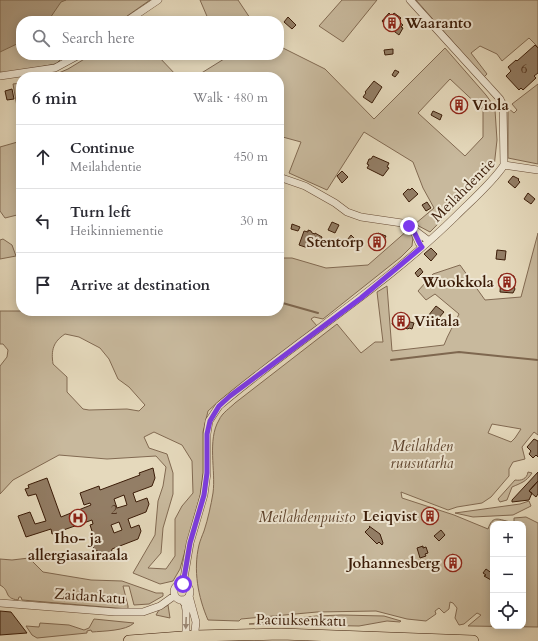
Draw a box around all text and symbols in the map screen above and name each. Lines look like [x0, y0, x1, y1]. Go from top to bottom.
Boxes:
building icon: Waaranto [382, 13, 402, 33]
place label: Waaranto [404, 13, 472, 33]
search box [16, 16, 284, 60]
icon: search [30, 27, 52, 49]
text: Search here [62, 28, 135, 48]
house number: 6 [521, 60, 528, 78]
text: 6 min [32, 87, 77, 110]
text: Walk · 480 m [193, 89, 268, 107]
building icon: Viola [449, 95, 469, 115]
place label: Viola [472, 95, 509, 115]
text: Continue [70, 138, 135, 158]
icon: ahead [32, 146, 54, 168]
text: 450 m [234, 148, 268, 166]
street label: Meilahdentie [427, 154, 499, 226]
text: Meilahdentie [70, 158, 142, 176]
text: Turn left [70, 202, 131, 222]
icon: left [32, 210, 54, 232]
text: 30 m [240, 212, 268, 230]
route end [400, 217, 418, 235]
text: Heikinniementie [70, 222, 163, 240]
place label: Stentorp [307, 232, 364, 252]
building icon: Stentorp [367, 232, 387, 252]
place label: Wuokkola [421, 272, 495, 292]
building icon: Wuokkola [497, 272, 517, 292]
icon: arrive [32, 274, 54, 296]
text: Arrive at destination [70, 275, 210, 295]
building icon: Viitala [391, 311, 411, 331]
place label: Viitala [414, 311, 460, 331]
park label: Meilahden ruusutarha [391, 436, 454, 473]
house number: 2 [111, 501, 118, 519]
place label: Leiqvist [363, 506, 418, 526]
building icon: Leiqvist [420, 506, 440, 526]
park label: Meilahdenpuisto [258, 507, 356, 527]
hospital icon: Iho- ja allergiasairaala [68, 508, 88, 528]
map controls [490, 521, 526, 629]
button: + [490, 521, 526, 557]
place label: Iho- ja allergiasairaala [28, 528, 129, 565]
place label: Johannesberg [346, 553, 440, 573]
building icon: Johannesberg [443, 553, 463, 573]
button: − [490, 557, 526, 593]
route start [174, 575, 192, 593]
street label: Zaidankatu [53, 584, 127, 608]
button: locate [490, 593, 526, 629]
street label: Paciuksenkatu [256, 609, 346, 631]
one-way arrow [183, 617, 189, 630]

